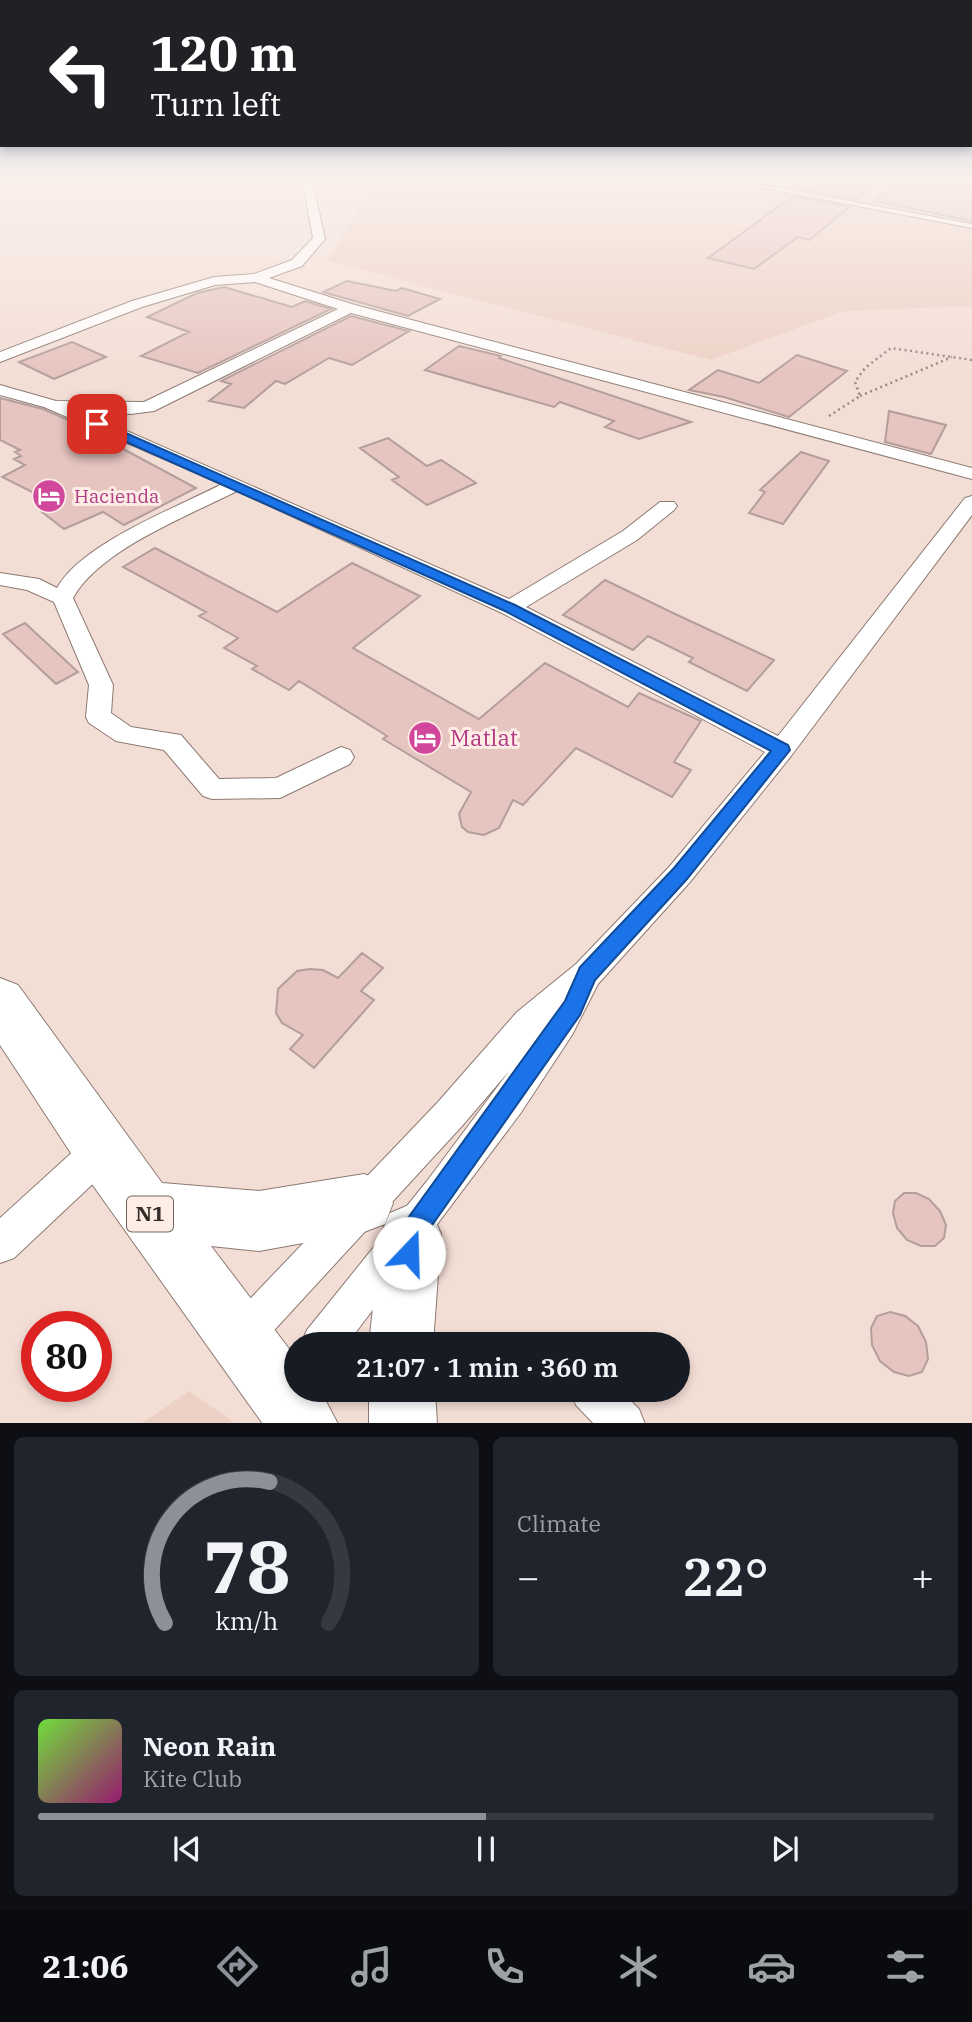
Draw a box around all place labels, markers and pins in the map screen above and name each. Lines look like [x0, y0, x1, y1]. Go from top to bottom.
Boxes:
pin [67, 394, 127, 454]
hotel icon: Hacienda [30, 477, 68, 515]
place label: Hacienda [74, 484, 159, 508]
hotel icon: Matlat [406, 719, 444, 757]
place label: Matlat [450, 722, 518, 752]

